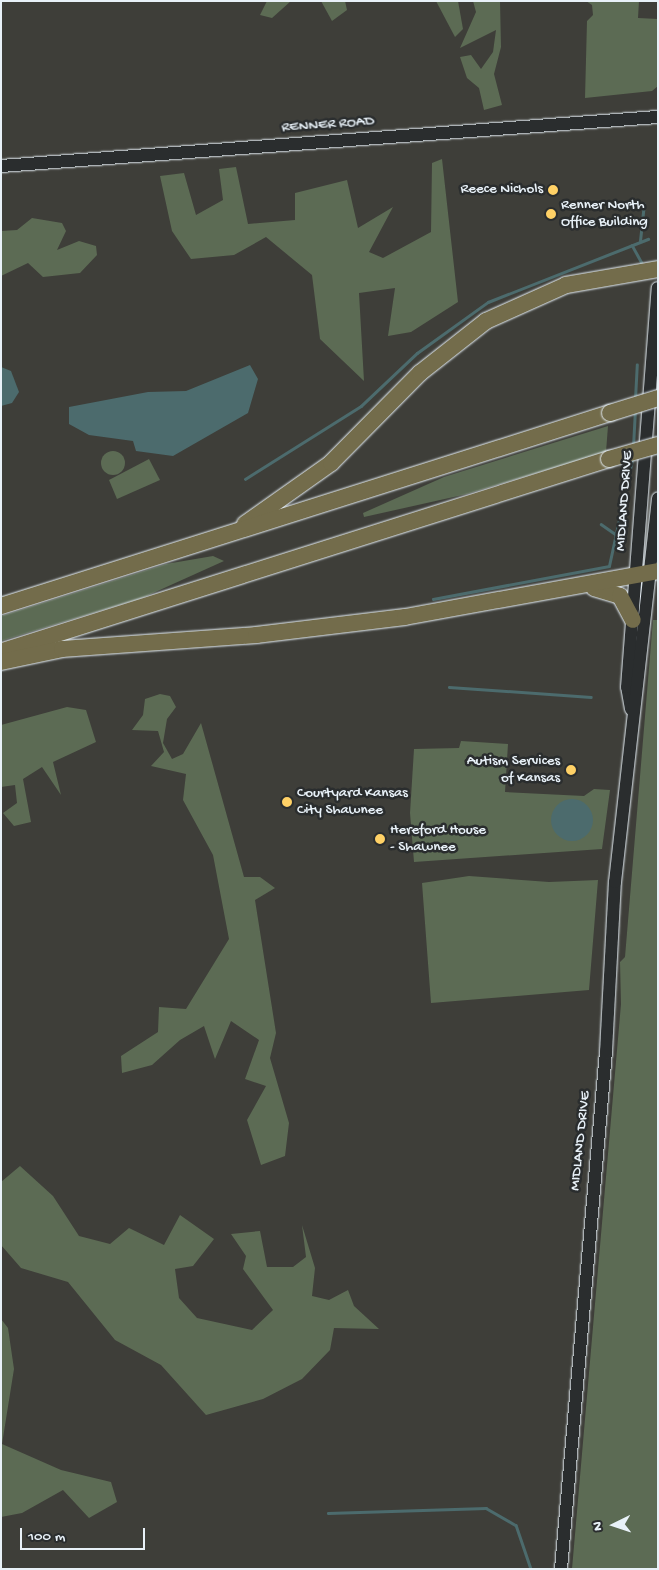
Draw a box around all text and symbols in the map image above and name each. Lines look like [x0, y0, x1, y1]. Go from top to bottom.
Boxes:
street label: RENNER ROAD [281, 113, 375, 137]
place label: Reece Nichols [460, 181, 543, 199]
marker: Reece Nichols [547, 184, 559, 196]
place label: Renner North Office Building [561, 196, 648, 231]
marker: Renner North Office Building [545, 208, 557, 220]
street label: MIDLAND DRIVE [613, 450, 637, 552]
place label: Autism Services of Kansas [467, 752, 560, 787]
marker: Autism Services of Kansas [564, 763, 578, 777]
place label: Courtyard Kansas City Shawnee [297, 784, 408, 819]
marker: Courtyard Kansas City Shawnee [281, 796, 293, 808]
place label: Hereford House - Shawnee [390, 821, 486, 856]
marker: Hereford House - Shawnee [374, 833, 386, 845]
street label: MIDLAND DRIVE [567, 1090, 595, 1192]
north arrow [589, 1500, 639, 1550]
scale bar [22, 1518, 148, 1550]
text: N [590, 1521, 607, 1531]
text: 100 m [28, 1528, 65, 1546]

